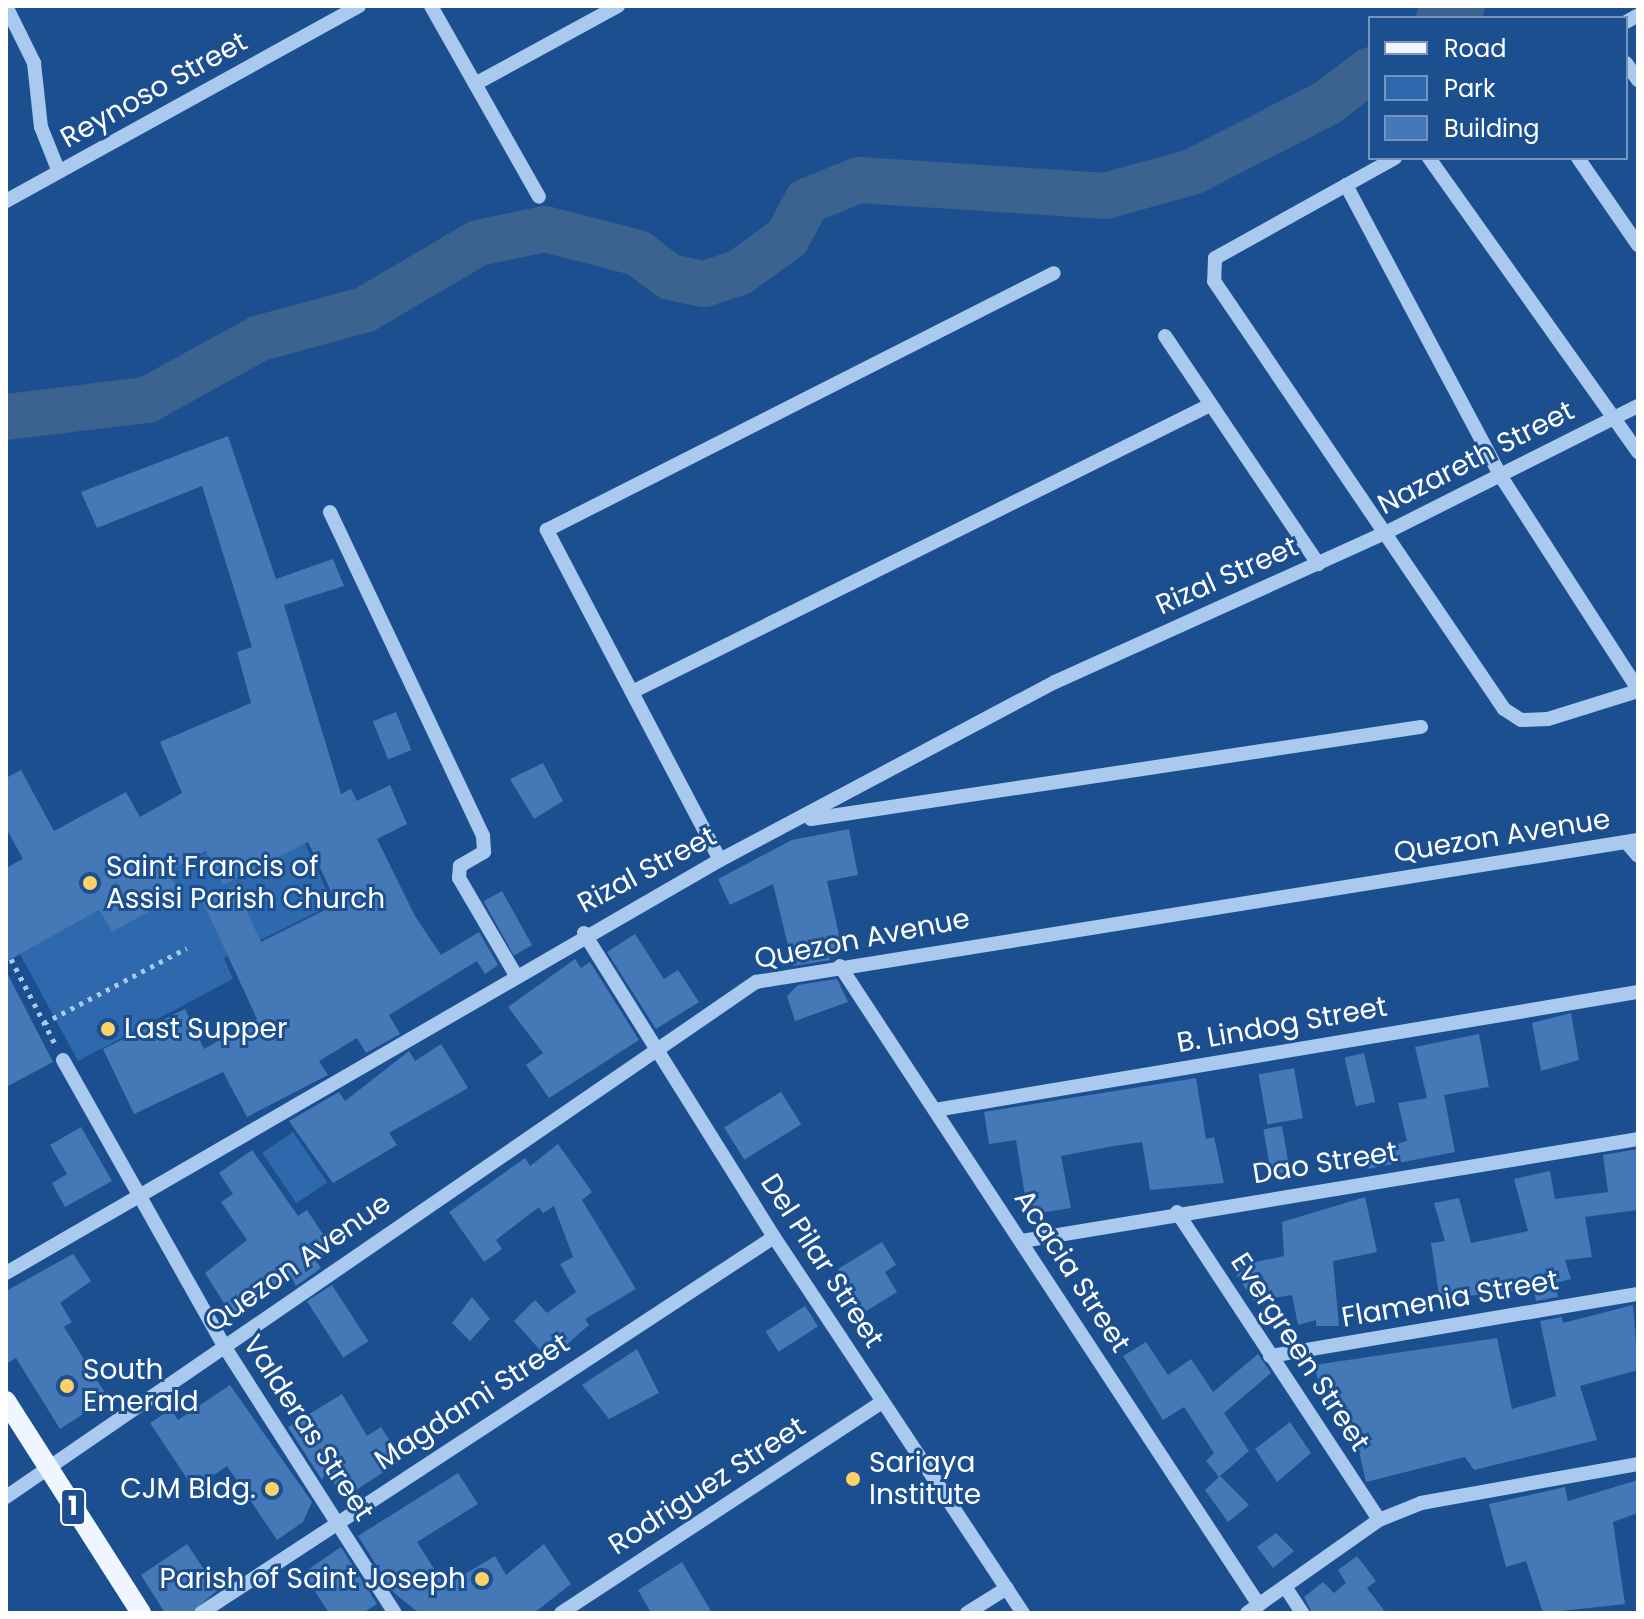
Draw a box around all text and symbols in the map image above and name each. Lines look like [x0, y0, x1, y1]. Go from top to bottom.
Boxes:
legend [1368, 16, 1628, 160]
street label: Reynoso Street [55, 25, 253, 155]
text: Road [1444, 32, 1506, 65]
text: Park [1444, 72, 1495, 105]
text: Building [1444, 112, 1540, 145]
street label: Nazareth Street [1372, 394, 1580, 522]
street label: Rizal Street [1151, 530, 1303, 622]
street label: Quezon Avenue [1391, 802, 1613, 870]
street label: Rizal Street [572, 820, 722, 920]
place label: Saint Francis of Assisi Parish Church [106, 850, 385, 916]
marker: Saint Francis of Assisi Parish Church [81, 874, 99, 892]
street label: Quezon Avenue [752, 902, 972, 976]
street label: B. Lindog Street [1174, 990, 1390, 1060]
place label: Last Supper [124, 1012, 287, 1046]
marker: Last Supper [99, 1020, 117, 1038]
street label: Dao Street [1250, 1135, 1400, 1191]
street label: Del Pilar Street [753, 1168, 891, 1354]
street label: Acacia Street [1007, 1183, 1137, 1359]
street label: Quezon Avenue [199, 1187, 397, 1339]
street label: Evergreen Street [1223, 1247, 1377, 1457]
street label: Flamenia Street [1339, 1263, 1561, 1335]
street label: Magdami Street [368, 1327, 576, 1477]
street label: Valderas Street [236, 1329, 380, 1527]
place label: South Emerald [83, 1353, 199, 1419]
marker: South Emerald [58, 1377, 76, 1395]
street label: Rodriguez Street [602, 1410, 812, 1562]
place label: Sariaya Institute [869, 1446, 981, 1512]
marker: Sariaya Institute [844, 1470, 862, 1488]
place label: CJM Bldg. [120, 1472, 256, 1506]
marker: CJM Bldg. [263, 1480, 281, 1498]
road number: 1 [59, 1485, 87, 1529]
place label: Parish of Saint Joseph [159, 1562, 466, 1596]
marker: Parish of Saint Joseph [473, 1570, 491, 1588]

